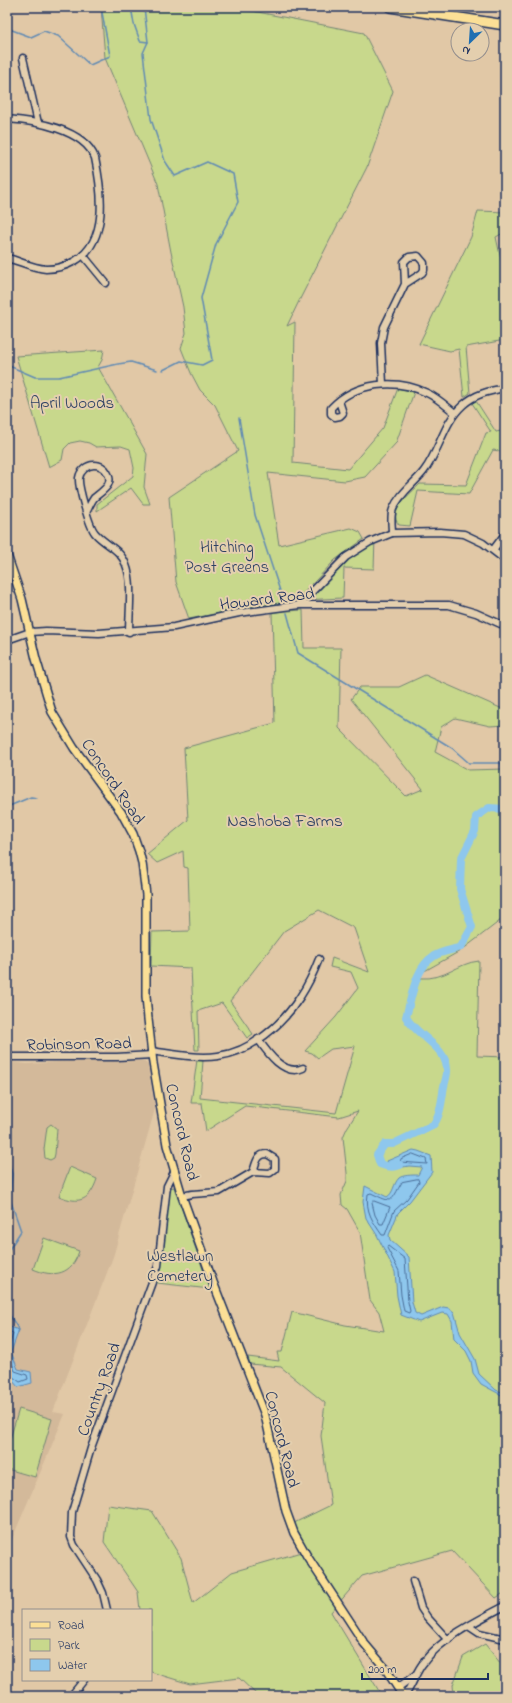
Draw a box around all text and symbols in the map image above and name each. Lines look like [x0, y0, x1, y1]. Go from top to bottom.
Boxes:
north arrow [450, 22, 490, 62]
text: N [459, 41, 473, 59]
park label: April Woods [30, 391, 114, 416]
park label: Hitching Post Greens [185, 535, 269, 580]
street label: Howard Road [218, 581, 316, 618]
street label: Concord Road [75, 734, 151, 830]
park label: Nashoba Farms [227, 809, 343, 834]
street label: Robinson Road [26, 1031, 132, 1058]
street label: Concord Road [158, 1081, 205, 1184]
park label: Westlawn Cemetery [147, 1244, 213, 1290]
street label: Country Road [71, 1339, 129, 1440]
street label: Concord Road [257, 1388, 306, 1491]
legend [22, 1609, 152, 1681]
text: Road [58, 1617, 84, 1635]
text: Park [58, 1637, 80, 1655]
scale bar [362, 1655, 488, 1681]
text: Water [58, 1657, 87, 1675]
text: 200 m [368, 1661, 397, 1679]

